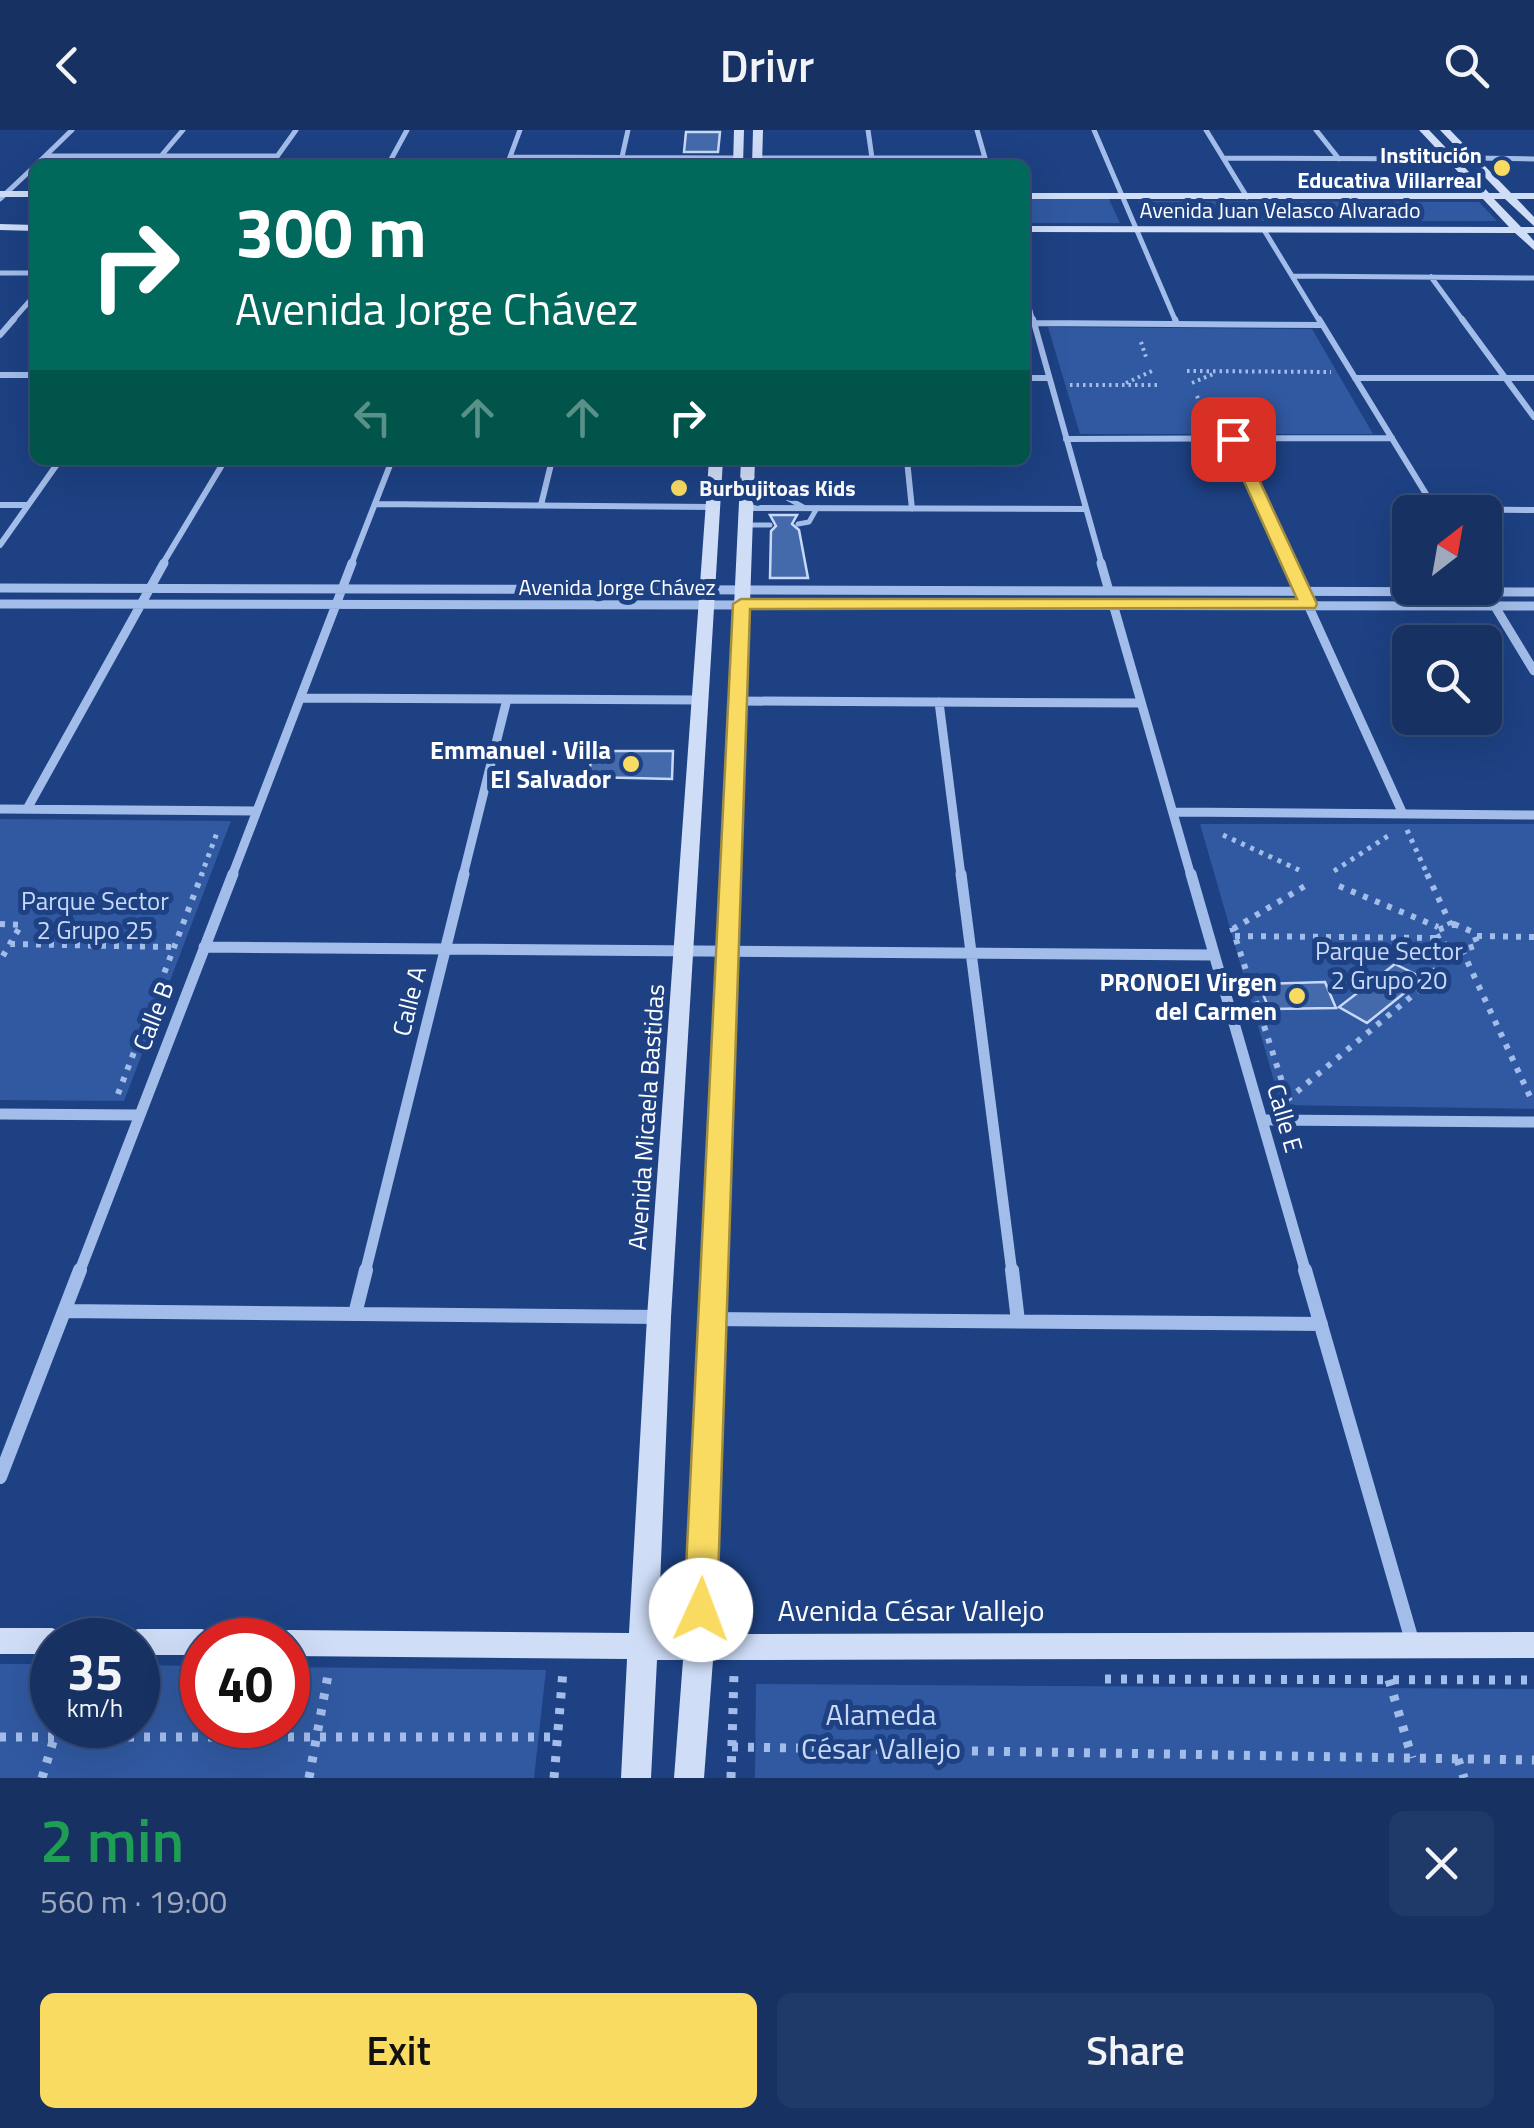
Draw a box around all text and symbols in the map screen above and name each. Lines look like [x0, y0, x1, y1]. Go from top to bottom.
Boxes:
text: Drivr [720, 31, 814, 99]
icon: back [40, 38, 95, 93]
icon: search [1439, 38, 1494, 93]
place label: Institución Educativa Villarreal [1297, 138, 1482, 197]
marker: Institución Educativa Villarreal [1491, 157, 1513, 179]
text: 300 m [235, 178, 427, 284]
street label: Avenida Juan Velasco Alvarado [1139, 193, 1421, 227]
icon: right [70, 200, 200, 330]
text: Avenida Jorge Chávez [235, 274, 638, 342]
icon: left [345, 390, 400, 445]
icon: ahead [450, 390, 505, 445]
icon: ahead [555, 390, 610, 445]
icon: right [660, 390, 715, 445]
pin [1191, 397, 1276, 482]
icon: arrive [1206, 412, 1261, 467]
place label: Burbujitoas Kids [699, 471, 856, 505]
marker: Burbujitoas Kids [668, 477, 690, 499]
north arrow [1392, 495, 1502, 605]
map controls [1392, 495, 1502, 735]
street label: Avenida Jorge Chávez [518, 570, 716, 604]
button: search [1392, 625, 1502, 735]
place label: Emmanuel · Villa El Salvador [430, 731, 611, 798]
marker: Emmanuel · Villa El Salvador [620, 753, 642, 775]
park label: Parque Sector 2 Grupo 25 [21, 882, 169, 949]
park label: Parque Sector 2 Grupo 20 [1315, 932, 1463, 999]
street label: Calle A [382, 962, 436, 1040]
place label: PRONOEI Virgen del Carmen [1100, 963, 1277, 1030]
street label: Calle B [123, 976, 183, 1056]
street label: Avenida Micaela Bastidas [618, 983, 674, 1251]
marker: PRONOEI Virgen del Carmen [1286, 985, 1308, 1007]
street label: Calle E [1257, 1079, 1313, 1157]
position arrow [649, 1558, 753, 1662]
street label: Avenida César Vallejo [777, 1587, 1045, 1633]
speed limit sign: 40 [180, 1618, 310, 1748]
text: 35 [67, 1633, 123, 1709]
text: km/h [67, 1689, 123, 1727]
park label: Alameda César Vallejo [801, 1691, 961, 1771]
text: 2 min [40, 1794, 184, 1885]
button: close [1389, 1811, 1494, 1916]
text: 560 m · 19:00 [40, 1877, 227, 1925]
button: Exit [40, 1993, 757, 2108]
button: Share [777, 1993, 1494, 2108]

